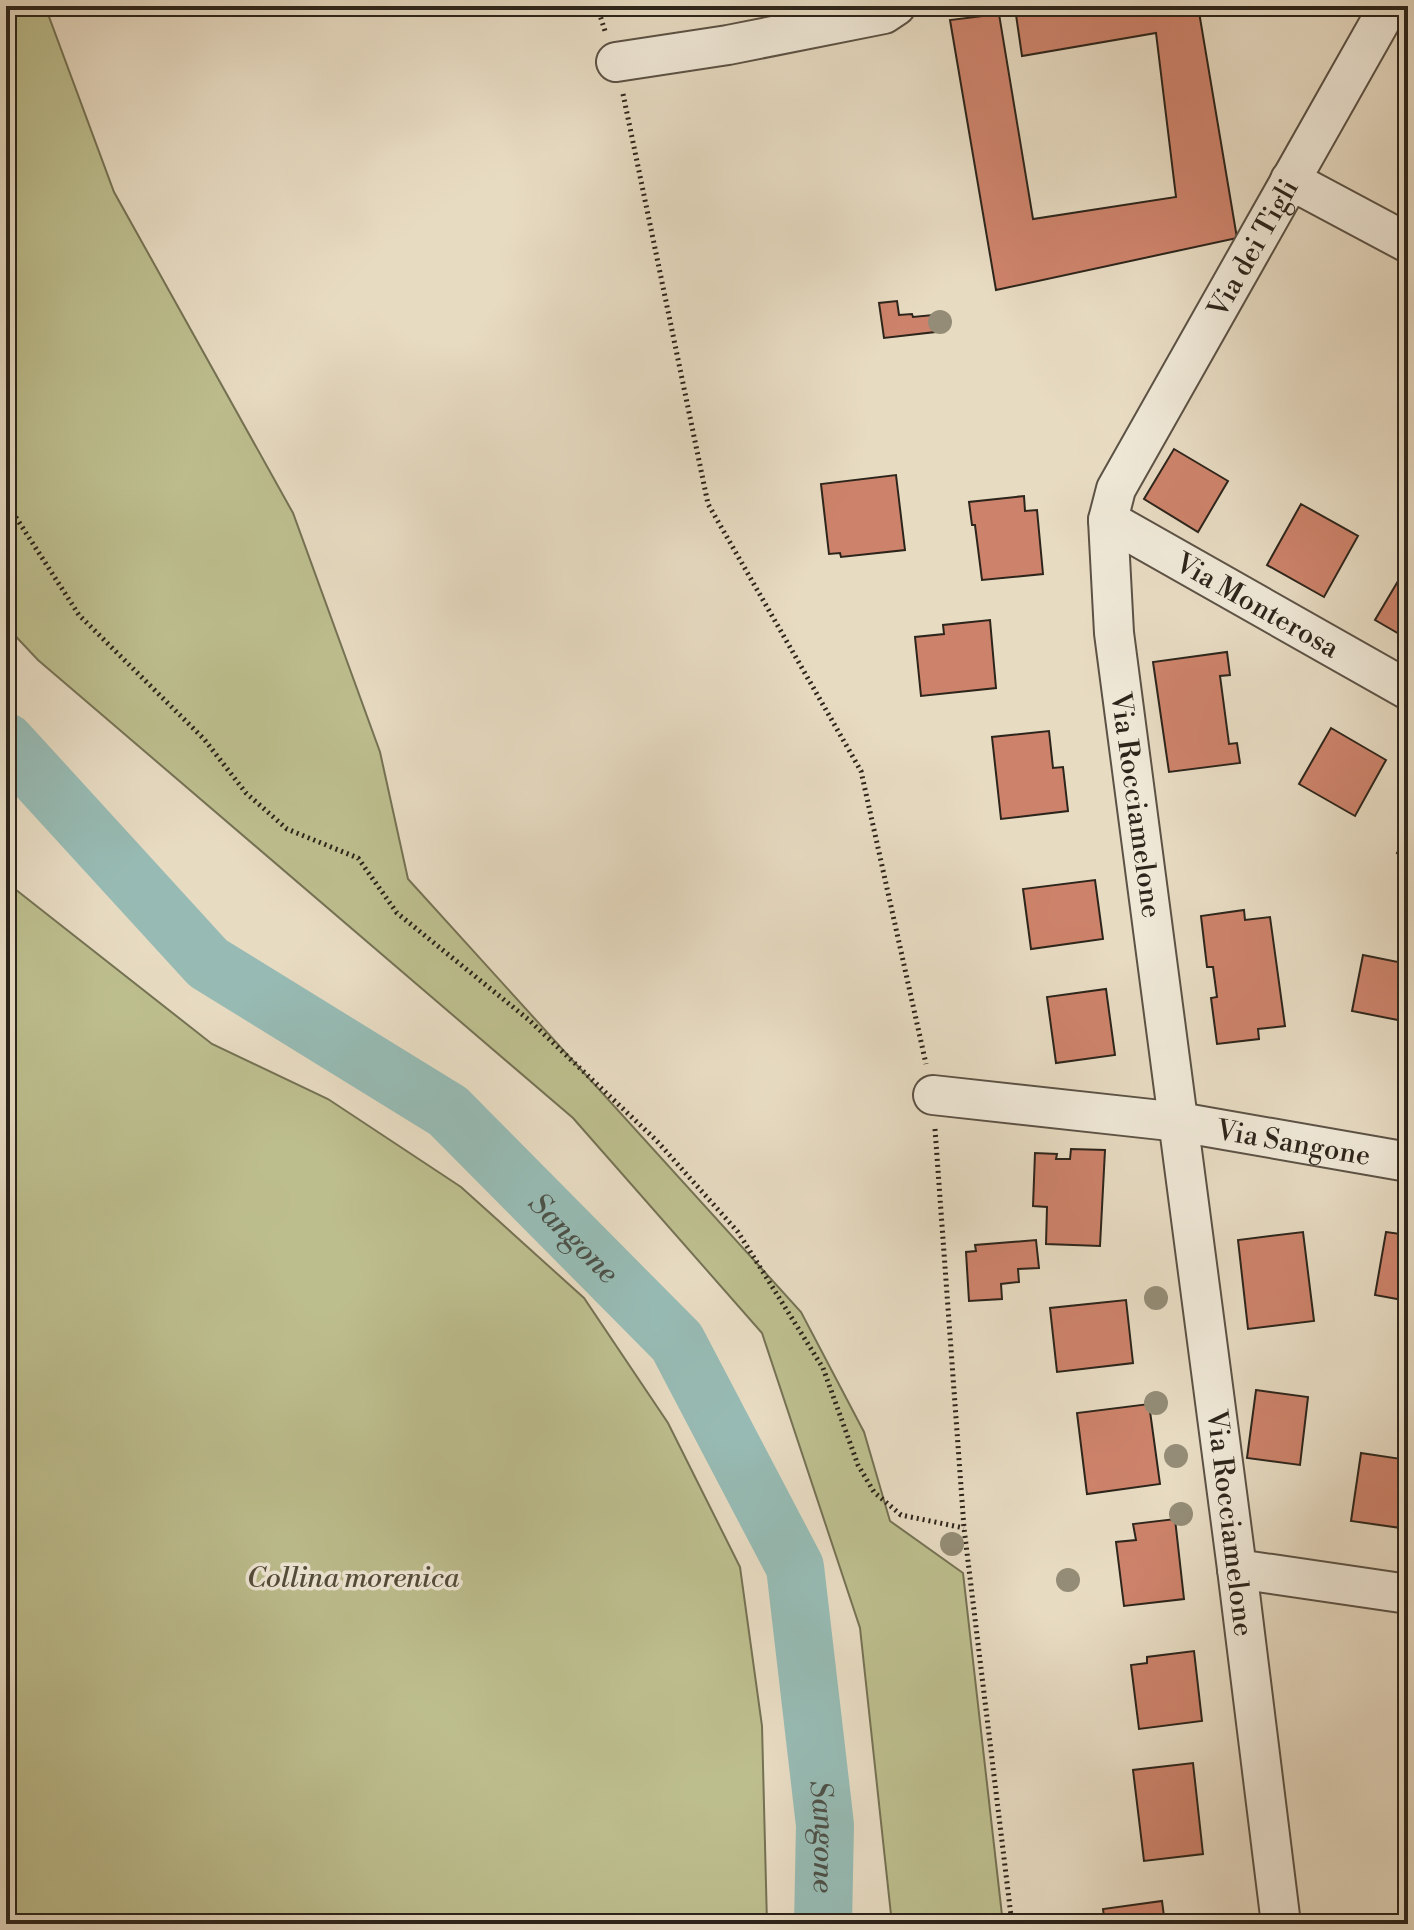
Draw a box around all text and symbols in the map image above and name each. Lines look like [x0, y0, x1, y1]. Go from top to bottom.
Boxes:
street label: Via dei Tigli [1200, 173, 1307, 325]
street label: Via Monterosa [1168, 545, 1346, 667]
street label: Via Rocciamelone [1102, 689, 1169, 920]
street label: Via Sangone [1213, 1113, 1373, 1174]
water label: Sangone [520, 1185, 626, 1292]
street label: Via Rocciamelone [1198, 1407, 1261, 1638]
park label: Collina morenica [247, 1561, 460, 1596]
water label: Sangone [800, 1778, 844, 1893]

